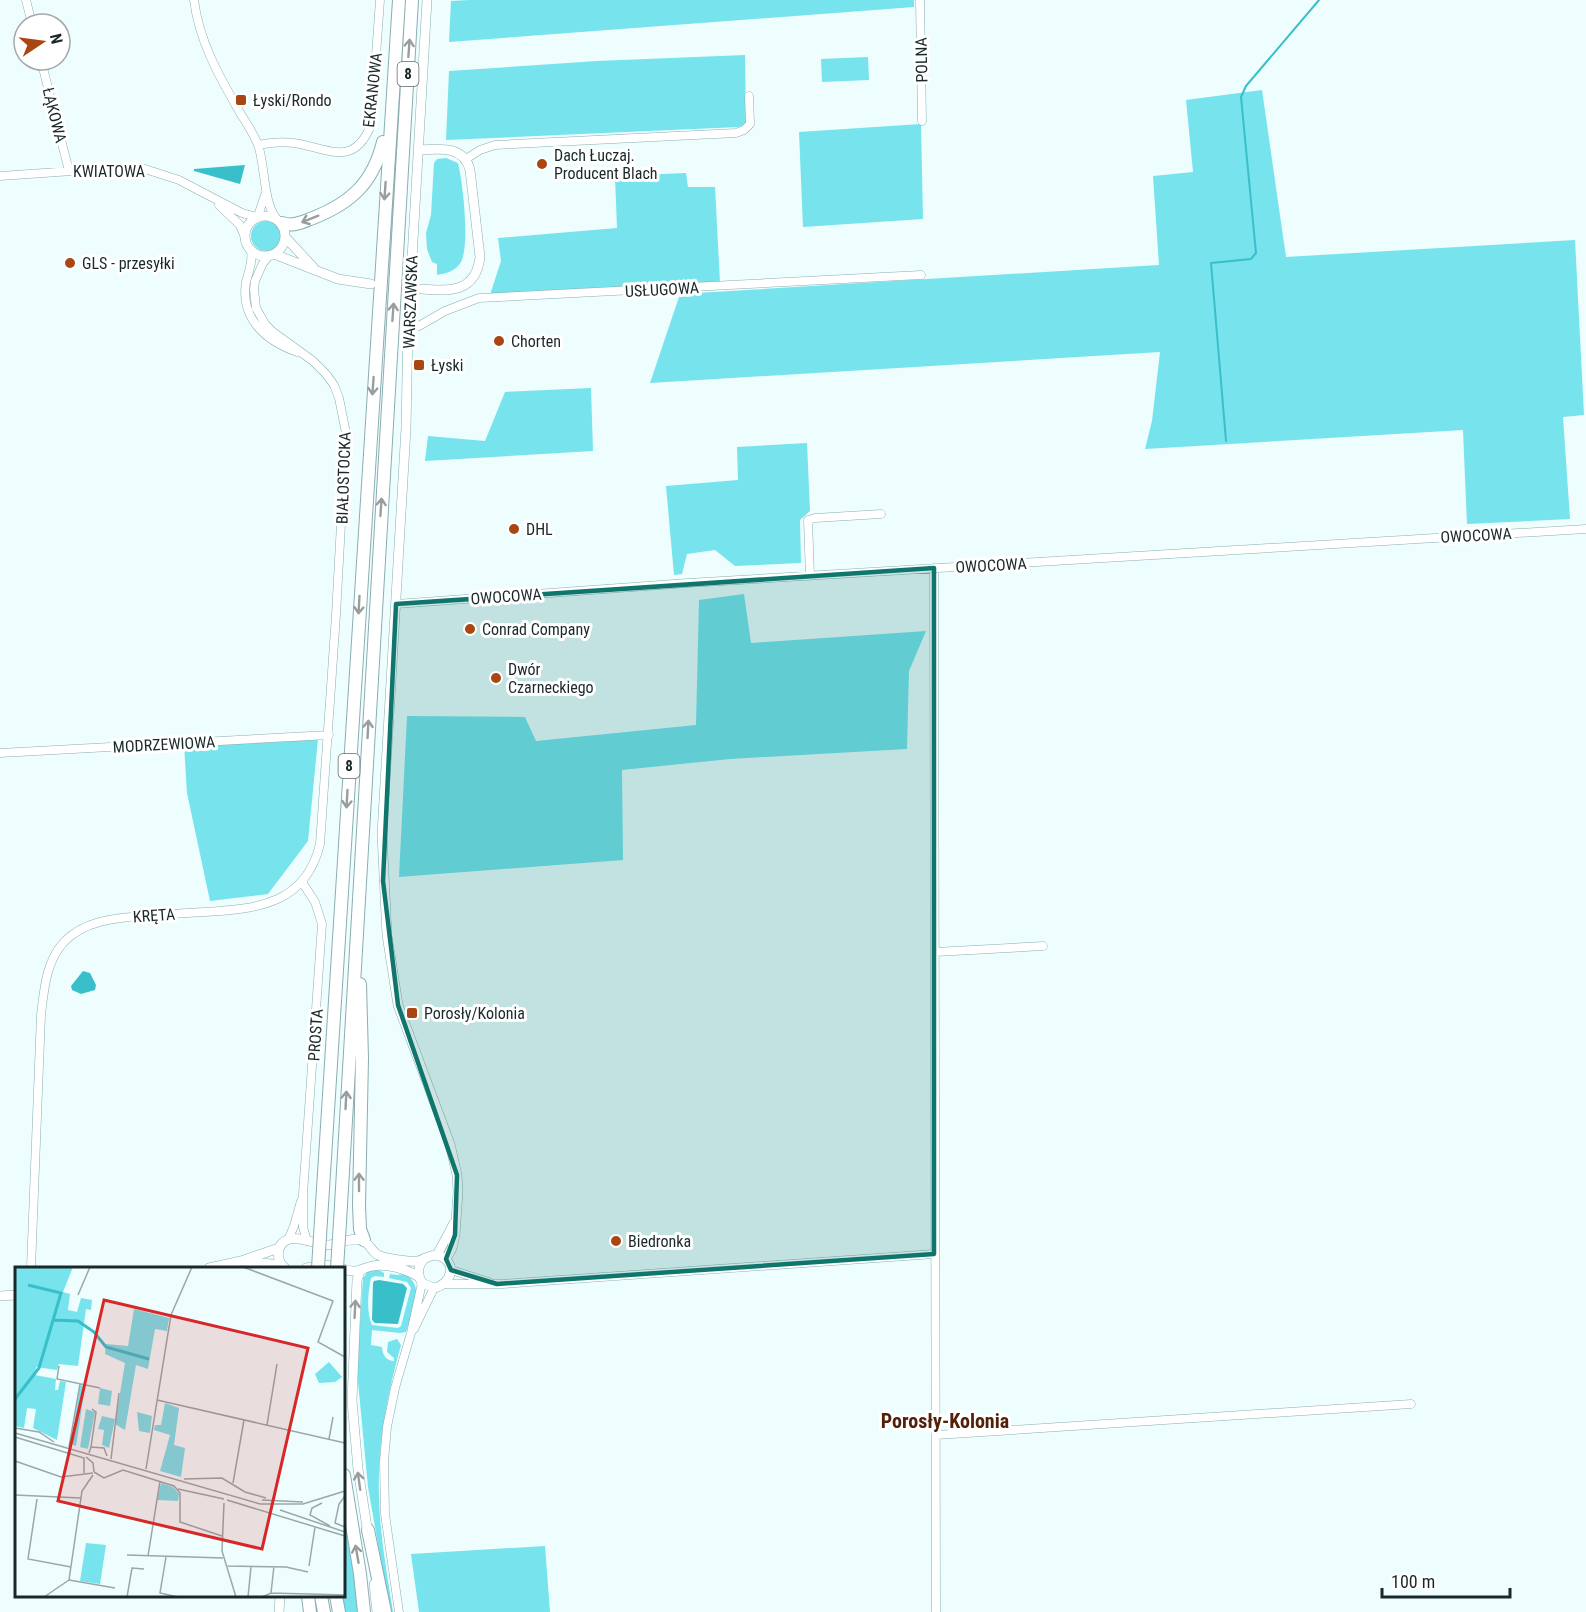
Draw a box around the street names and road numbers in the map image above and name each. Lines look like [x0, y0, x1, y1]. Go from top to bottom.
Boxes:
street label: POLNA [912, 37, 931, 83]
street label: EKRANOWA [359, 52, 386, 128]
road number: 8 [398, 62, 418, 86]
street label: ŁĄKOWA [39, 86, 71, 145]
street label: KWIATOWA [73, 162, 145, 181]
street label: WARSZAWSKA [399, 255, 422, 349]
street label: USŁUGOWA [625, 278, 699, 301]
street label: BIAŁOSTOCKA [332, 432, 355, 525]
street label: OWOCOWA [1440, 524, 1512, 547]
street label: OWOCOWA [955, 554, 1027, 577]
street label: OWOCOWA [470, 585, 542, 608]
street label: MODRZEWIOWA [112, 732, 216, 757]
road number: 8 [338, 754, 360, 778]
street label: KRĘTA [132, 905, 176, 926]
street label: PROSTA [304, 1008, 327, 1062]

